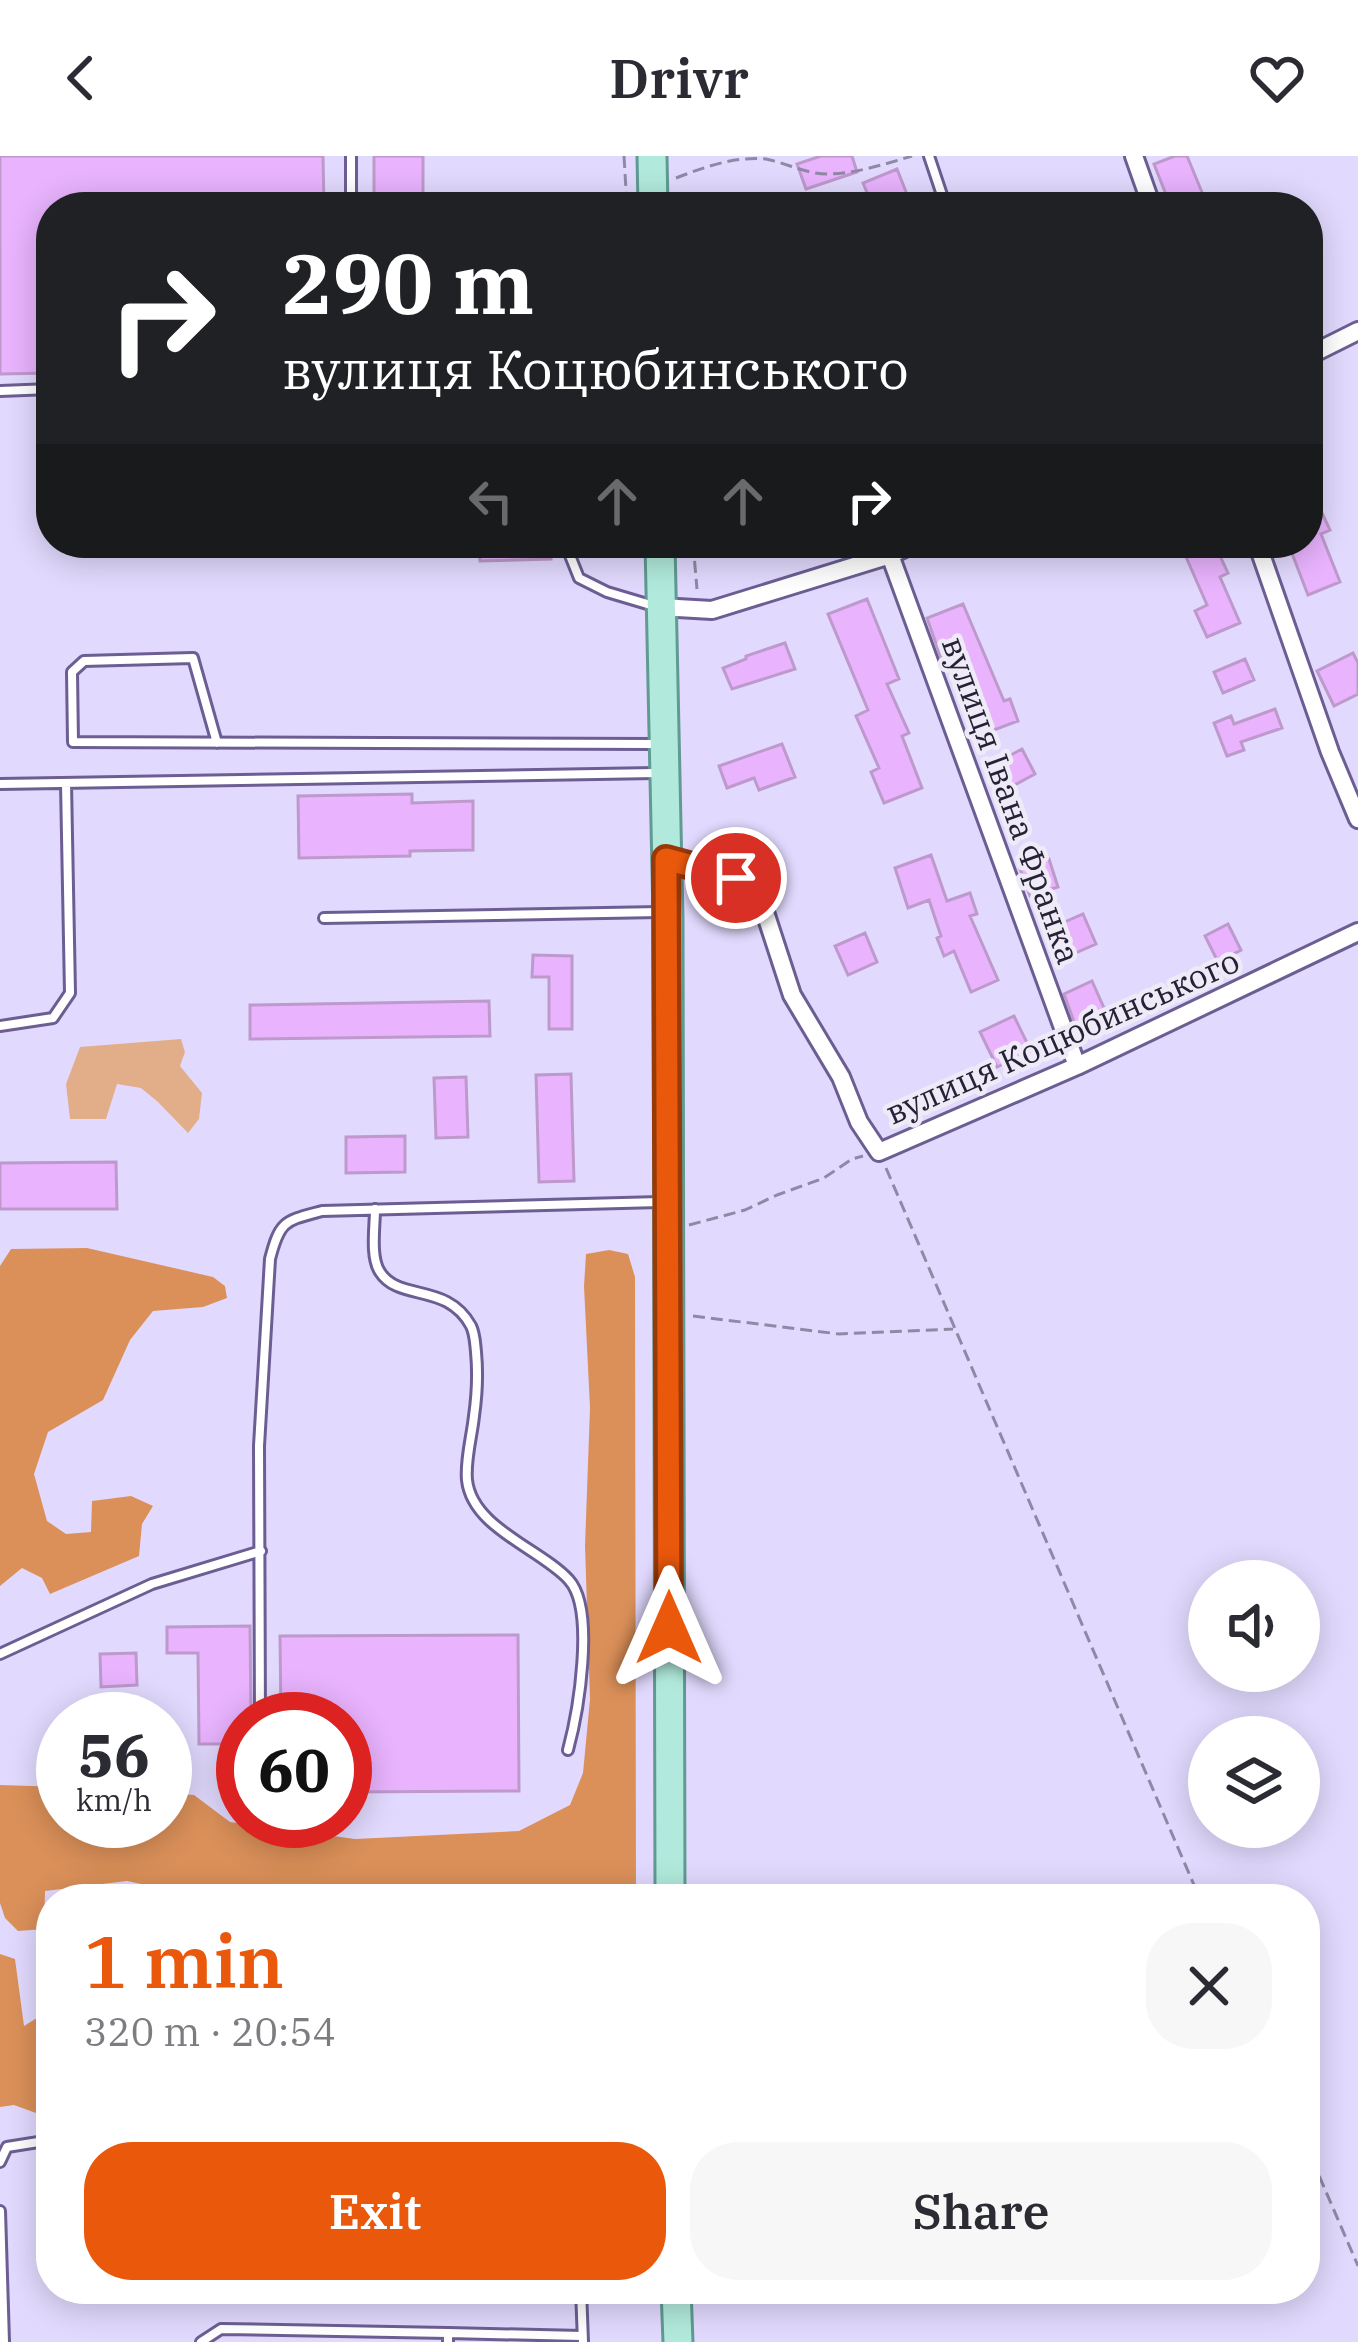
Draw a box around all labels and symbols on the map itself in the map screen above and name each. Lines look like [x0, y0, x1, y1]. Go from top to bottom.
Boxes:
street label: вулиця Івана Франка [933, 630, 1091, 970]
pin [685, 827, 787, 929]
street label: вулиця Коцюбинського [878, 938, 1246, 1134]
position arrow [606, 1565, 732, 1691]
speed limit sign: 60 [216, 1692, 372, 1848]

